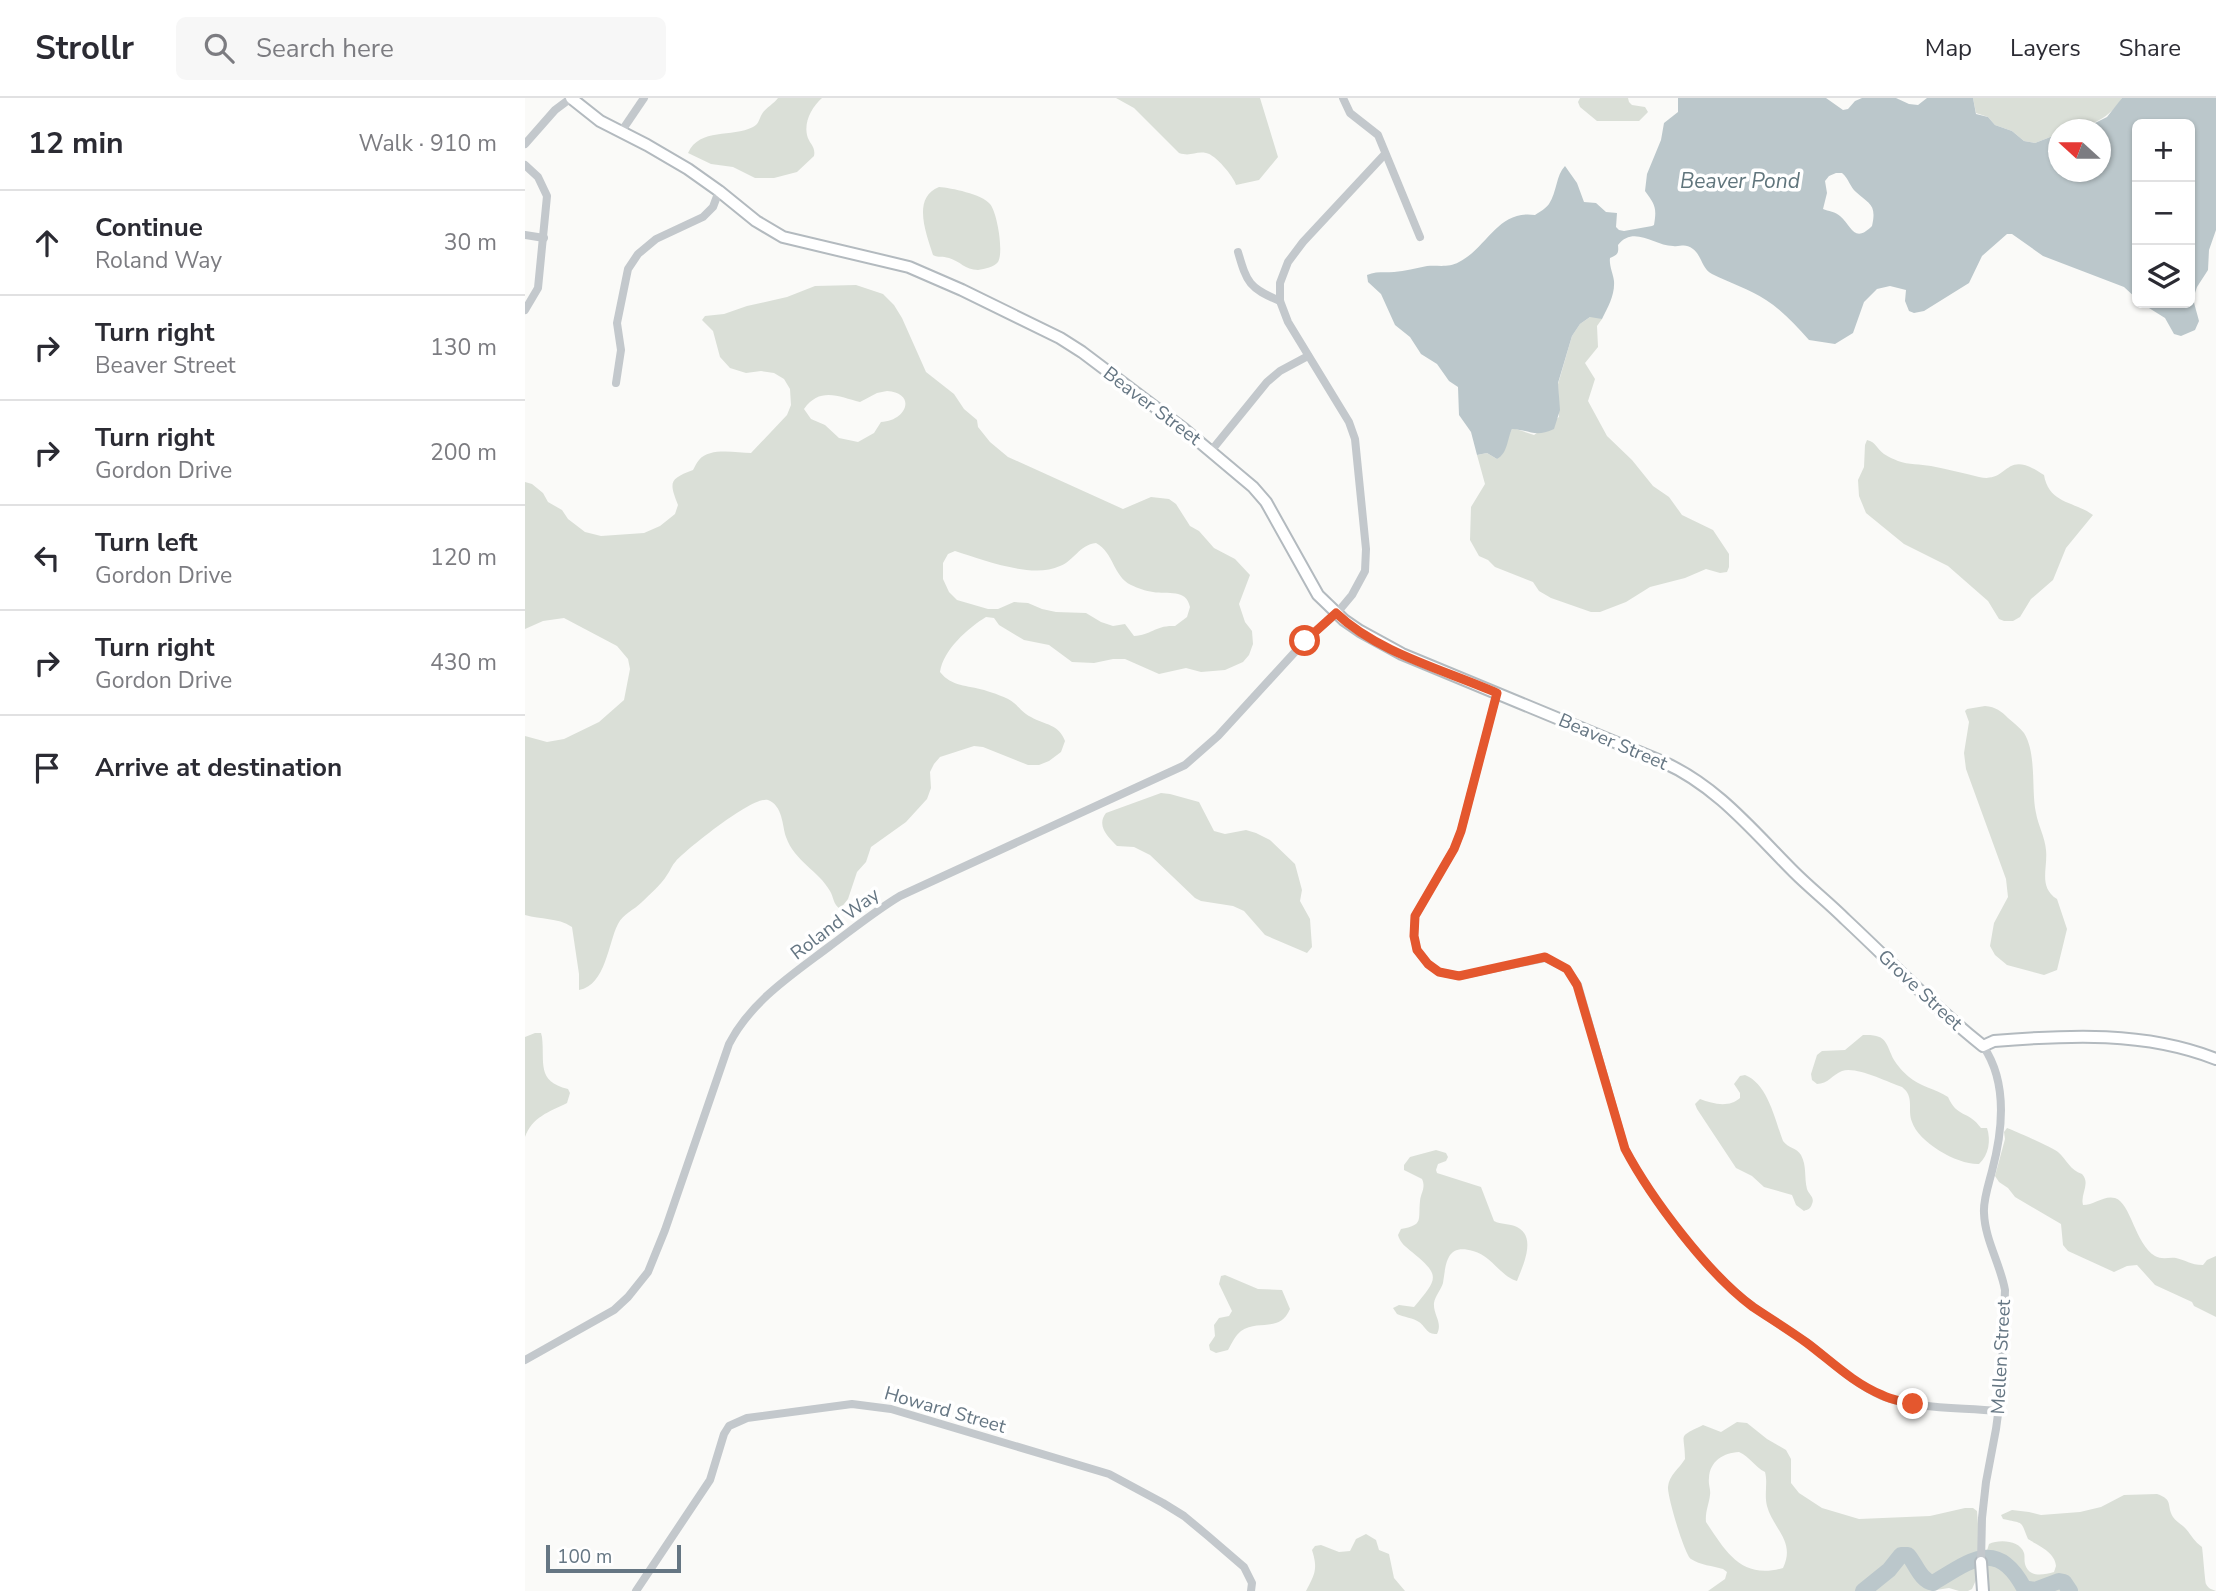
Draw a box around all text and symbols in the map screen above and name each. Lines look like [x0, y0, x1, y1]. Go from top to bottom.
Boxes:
search box [176, 17, 666, 80]
text: Strollr [35, 26, 134, 71]
icon: search [200, 29, 238, 67]
text: Search here [256, 31, 394, 66]
text: Map [1925, 32, 1972, 64]
text: Layers [2010, 32, 2081, 64]
text: Share [2119, 32, 2181, 64]
north arrow [2048, 119, 2111, 182]
map controls [2132, 119, 2195, 308]
button: + [2132, 119, 2195, 182]
text: 12 min [28, 123, 124, 164]
text: Walk · 910 m [358, 128, 497, 159]
water label: Beaver Pond [1680, 167, 1801, 195]
button: − [2132, 182, 2195, 245]
text: Continue [95, 210, 203, 245]
icon: ahead [28, 224, 66, 262]
text: 30 m [444, 227, 497, 258]
text: Roland Way [95, 245, 222, 276]
button: layers [2132, 245, 2195, 308]
text: Turn right [95, 315, 214, 350]
icon: right [28, 329, 66, 367]
text: 130 m [430, 332, 497, 363]
text: Beaver Street [95, 350, 236, 381]
street label: Beaver Street [1098, 361, 1206, 452]
text: Turn right [95, 420, 214, 455]
icon: right [28, 434, 66, 472]
text: 200 m [430, 437, 497, 468]
text: Gordon Drive [95, 455, 232, 486]
text: Turn left [95, 525, 198, 560]
icon: left [28, 539, 66, 577]
text: 120 m [430, 542, 497, 573]
text: Gordon Drive [95, 560, 232, 591]
route start [1289, 625, 1320, 656]
text: Turn right [95, 630, 214, 665]
icon: right [28, 644, 66, 682]
text: 430 m [430, 647, 497, 678]
text: Gordon Drive [95, 665, 232, 696]
street label: Beaver Street [1554, 707, 1672, 777]
icon: arrive [28, 749, 66, 787]
text: Arrive at destination [95, 750, 342, 785]
street label: Roland Way [785, 882, 885, 966]
street label: Grove Street [1872, 944, 1968, 1036]
street label: Mellen Street [1985, 1298, 2017, 1415]
street label: Howard Street [881, 1380, 1009, 1440]
route end [1897, 1388, 1928, 1419]
scale bar [546, 1542, 681, 1574]
text: 100 m [557, 1544, 612, 1570]

